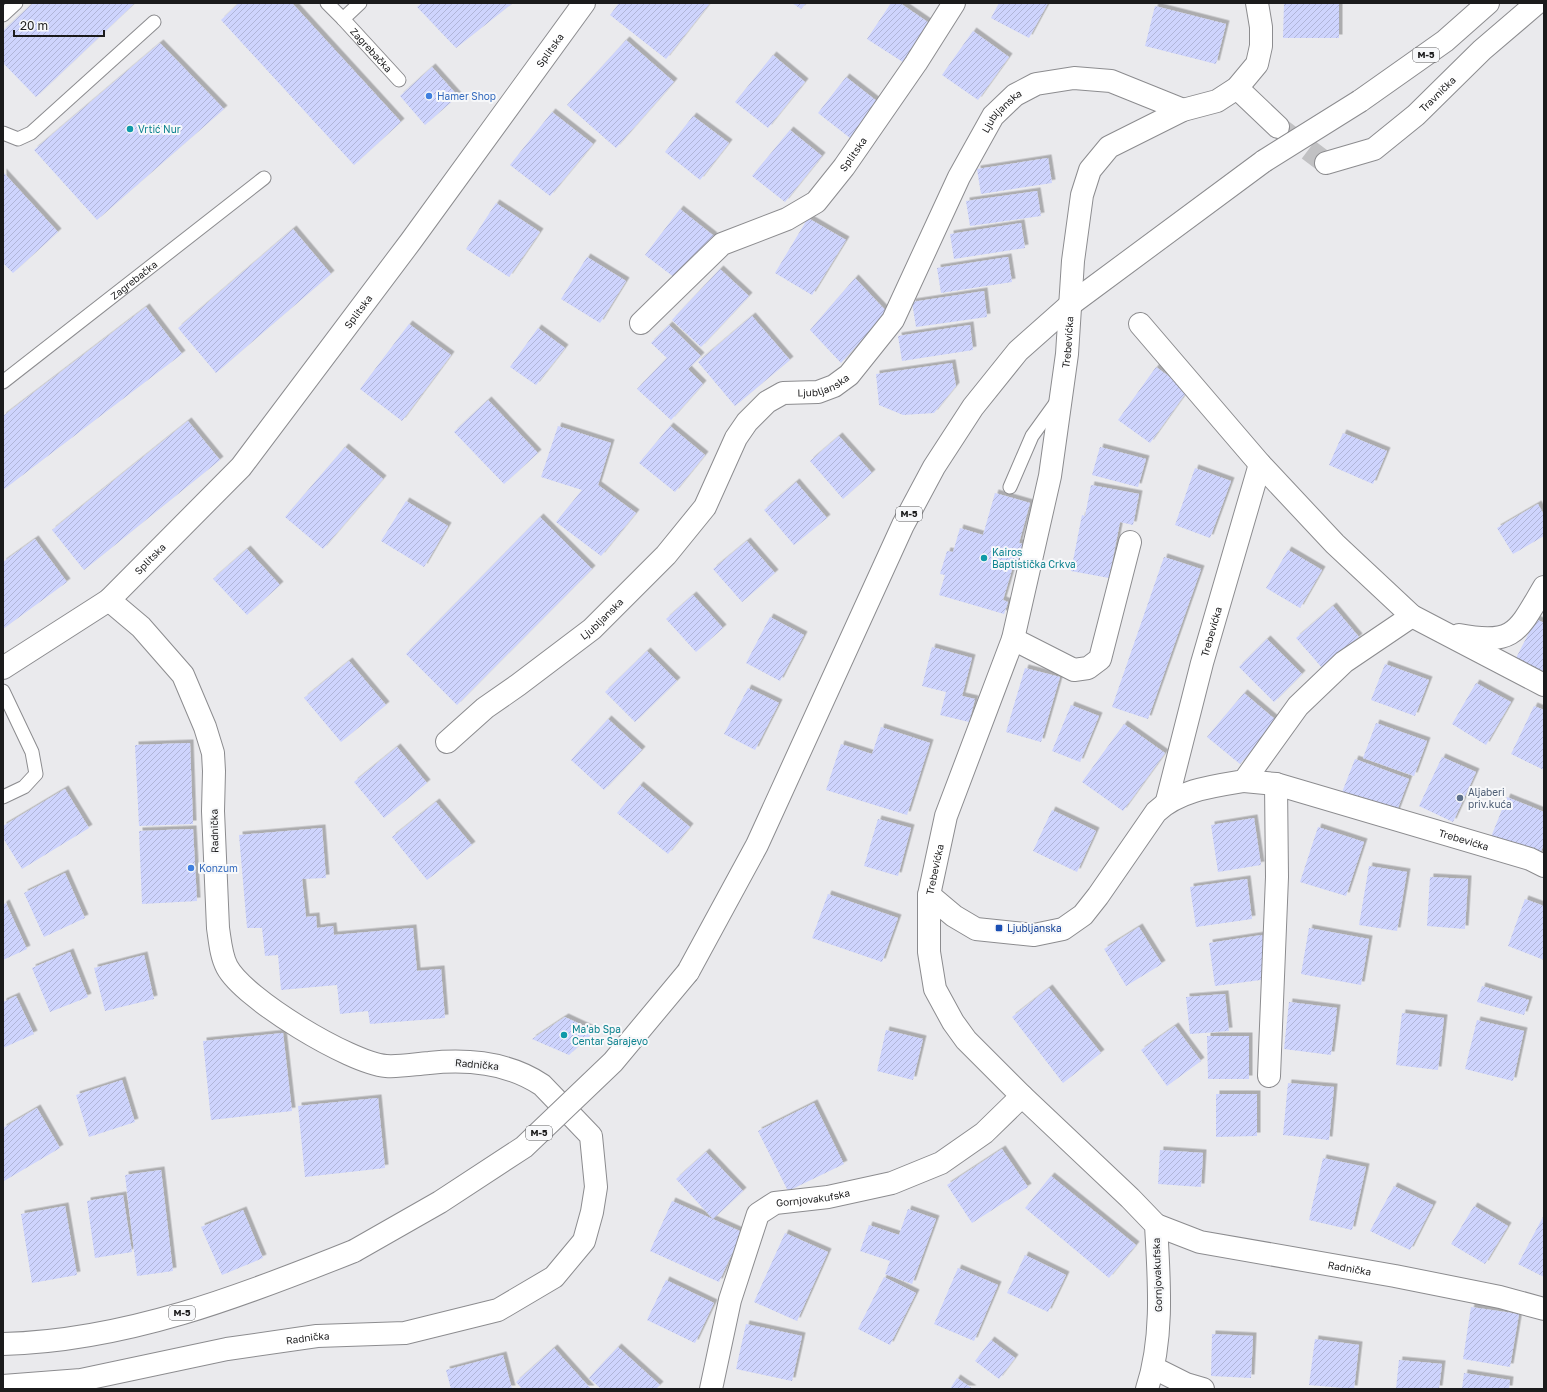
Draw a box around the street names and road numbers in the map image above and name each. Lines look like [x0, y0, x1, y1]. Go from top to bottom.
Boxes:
street label: Zagrebačka [348, 25, 395, 75]
street label: Splitska [533, 31, 566, 69]
road number: M-5 [1413, 48, 1439, 62]
street label: Travnička [1417, 74, 1458, 114]
street label: Ljubljanska [979, 87, 1023, 135]
street label: Splitska [837, 135, 869, 174]
street label: Zagrebačka [108, 258, 160, 302]
street label: Splitska [342, 292, 375, 331]
street label: Trebevićka [1059, 316, 1075, 369]
street label: Ljubljanska [797, 371, 851, 399]
road number: M-5 [896, 507, 922, 521]
street label: Splitska [132, 541, 168, 577]
street label: Ljubljanska [578, 595, 626, 642]
street label: Trebevićka [1198, 605, 1224, 658]
street label: Radnička [208, 809, 220, 853]
street label: Trebevićka [1437, 826, 1490, 853]
street label: Trebevićka [923, 843, 946, 896]
street label: Radnička [455, 1056, 499, 1072]
road number: M-5 [526, 1126, 552, 1140]
street label: Gornjovakufska [775, 1186, 851, 1209]
street label: Gornjovakufska [1150, 1238, 1164, 1312]
street label: Radnička [1327, 1258, 1372, 1278]
road number: M-5 [169, 1306, 195, 1320]
street label: Radnička [285, 1330, 330, 1346]

